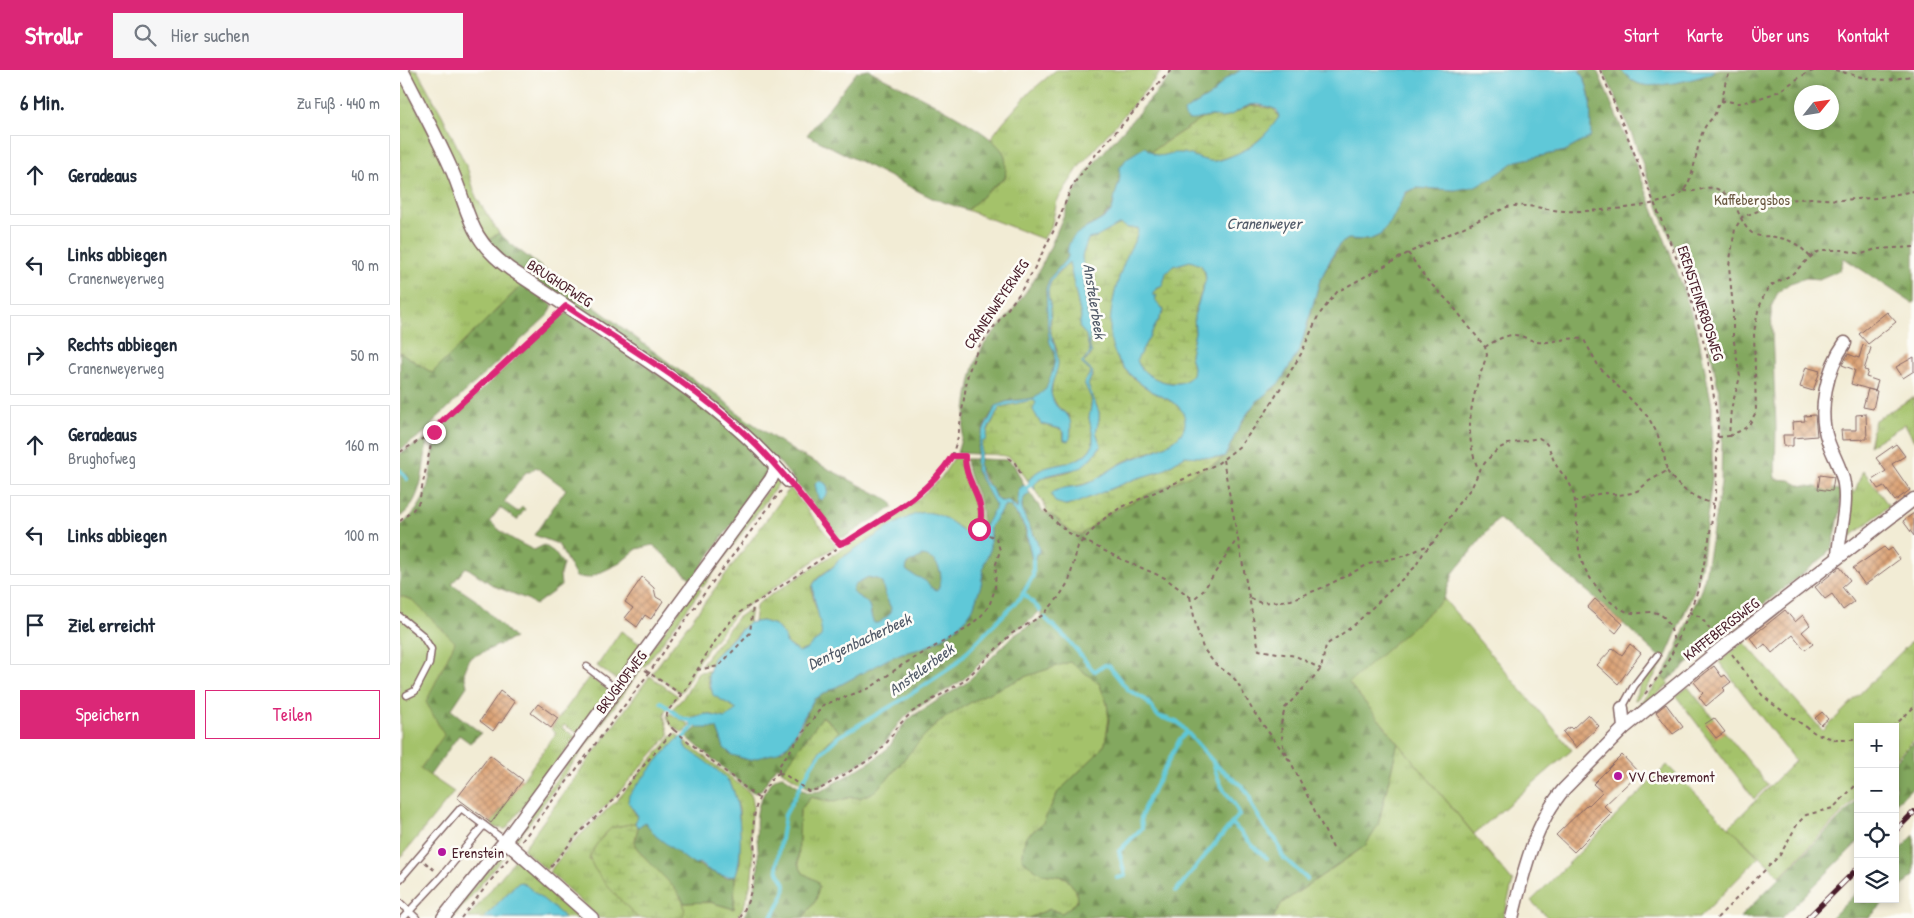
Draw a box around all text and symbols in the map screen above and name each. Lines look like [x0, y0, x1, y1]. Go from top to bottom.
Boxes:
search box [113, 13, 463, 58]
text: Strollr [25, 19, 83, 51]
icon: search [131, 21, 159, 49]
text: Hier suchen [171, 22, 250, 48]
text: Start [1624, 23, 1659, 48]
text: Karte [1687, 23, 1723, 48]
text: Über uns [1751, 23, 1809, 48]
text: Kontakt [1837, 23, 1889, 48]
north arrow [1794, 85, 1839, 130]
text: 6 Min. [20, 88, 64, 117]
text: Zu Fuß · 440 m [297, 92, 380, 114]
icon: ahead [21, 161, 49, 189]
text: Geradeaus [68, 162, 137, 188]
text: 40 m [351, 164, 379, 186]
park label: Kaffebergsbos [1714, 189, 1790, 210]
water label: Cranenweyer [1226, 212, 1303, 234]
text: Links abbiegen [68, 241, 167, 267]
street label: ERENSTEINERBOSWEG [1673, 243, 1730, 364]
icon: left [21, 251, 49, 279]
text: 90 m [351, 254, 379, 276]
street label: BRUGHOFWEG [523, 254, 597, 312]
street label: CRANENWEYERWEG [958, 254, 1034, 353]
water label: Anstelerbeek [1078, 262, 1112, 342]
text: Cranenweyerweg [68, 267, 164, 289]
text: Rechts abbiegen [68, 331, 177, 357]
icon: right [21, 341, 49, 369]
text: 50 m [351, 344, 379, 366]
text: Cranenweyerweg [68, 357, 164, 379]
text: Geradeaus [68, 421, 137, 447]
route end [423, 421, 446, 444]
icon: ahead [21, 431, 49, 459]
text: 160 m [345, 434, 379, 456]
text: Brughofweg [68, 447, 136, 469]
route start [968, 518, 991, 541]
icon: left [21, 521, 49, 549]
text: Links abbiegen [68, 522, 167, 548]
text: 100 m [344, 524, 379, 546]
street label: KAFFEBERGSWEG [1679, 592, 1764, 665]
water label: Dentgenbacherbeek [804, 607, 916, 675]
icon: arrive [21, 611, 49, 639]
text: Ziel erreicht [68, 612, 155, 638]
water label: Anstelerbeek [884, 637, 959, 700]
street label: BRUGHOFWEG [590, 646, 652, 718]
button: Speichern [20, 690, 195, 739]
button: Teilen [205, 690, 380, 739]
map controls [1854, 723, 1899, 903]
button: + [1854, 723, 1899, 768]
place label: VV Chevremont [1628, 766, 1716, 787]
button: − [1854, 768, 1899, 813]
marker: VV Chevremont [1612, 770, 1624, 782]
button: locate [1854, 813, 1899, 858]
place label: Erenstein [452, 842, 504, 863]
marker: Erenstein [436, 846, 448, 858]
button: layers [1854, 858, 1899, 903]

